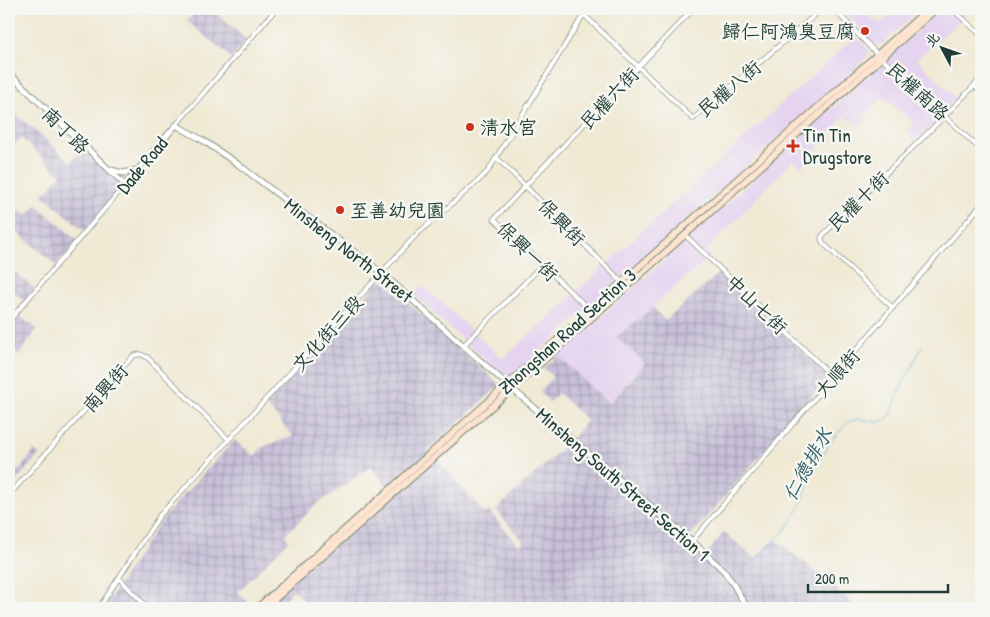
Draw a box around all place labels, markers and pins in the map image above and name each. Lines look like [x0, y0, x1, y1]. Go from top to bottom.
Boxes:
place label: 歸仁阿鴻臭豆腐 [722, 18, 855, 44]
marker: 歸仁阿鴻臭豆腐 [859, 25, 871, 37]
place label: 清水宮 [480, 114, 537, 140]
marker: 清水宮 [464, 121, 476, 133]
place label: Tin Tin Drugstore [803, 122, 872, 170]
marker: Tin Tin Drugstore [787, 140, 799, 152]
place label: 至善幼兒園 [350, 197, 445, 223]
marker: 至善幼兒園 [334, 204, 346, 216]

